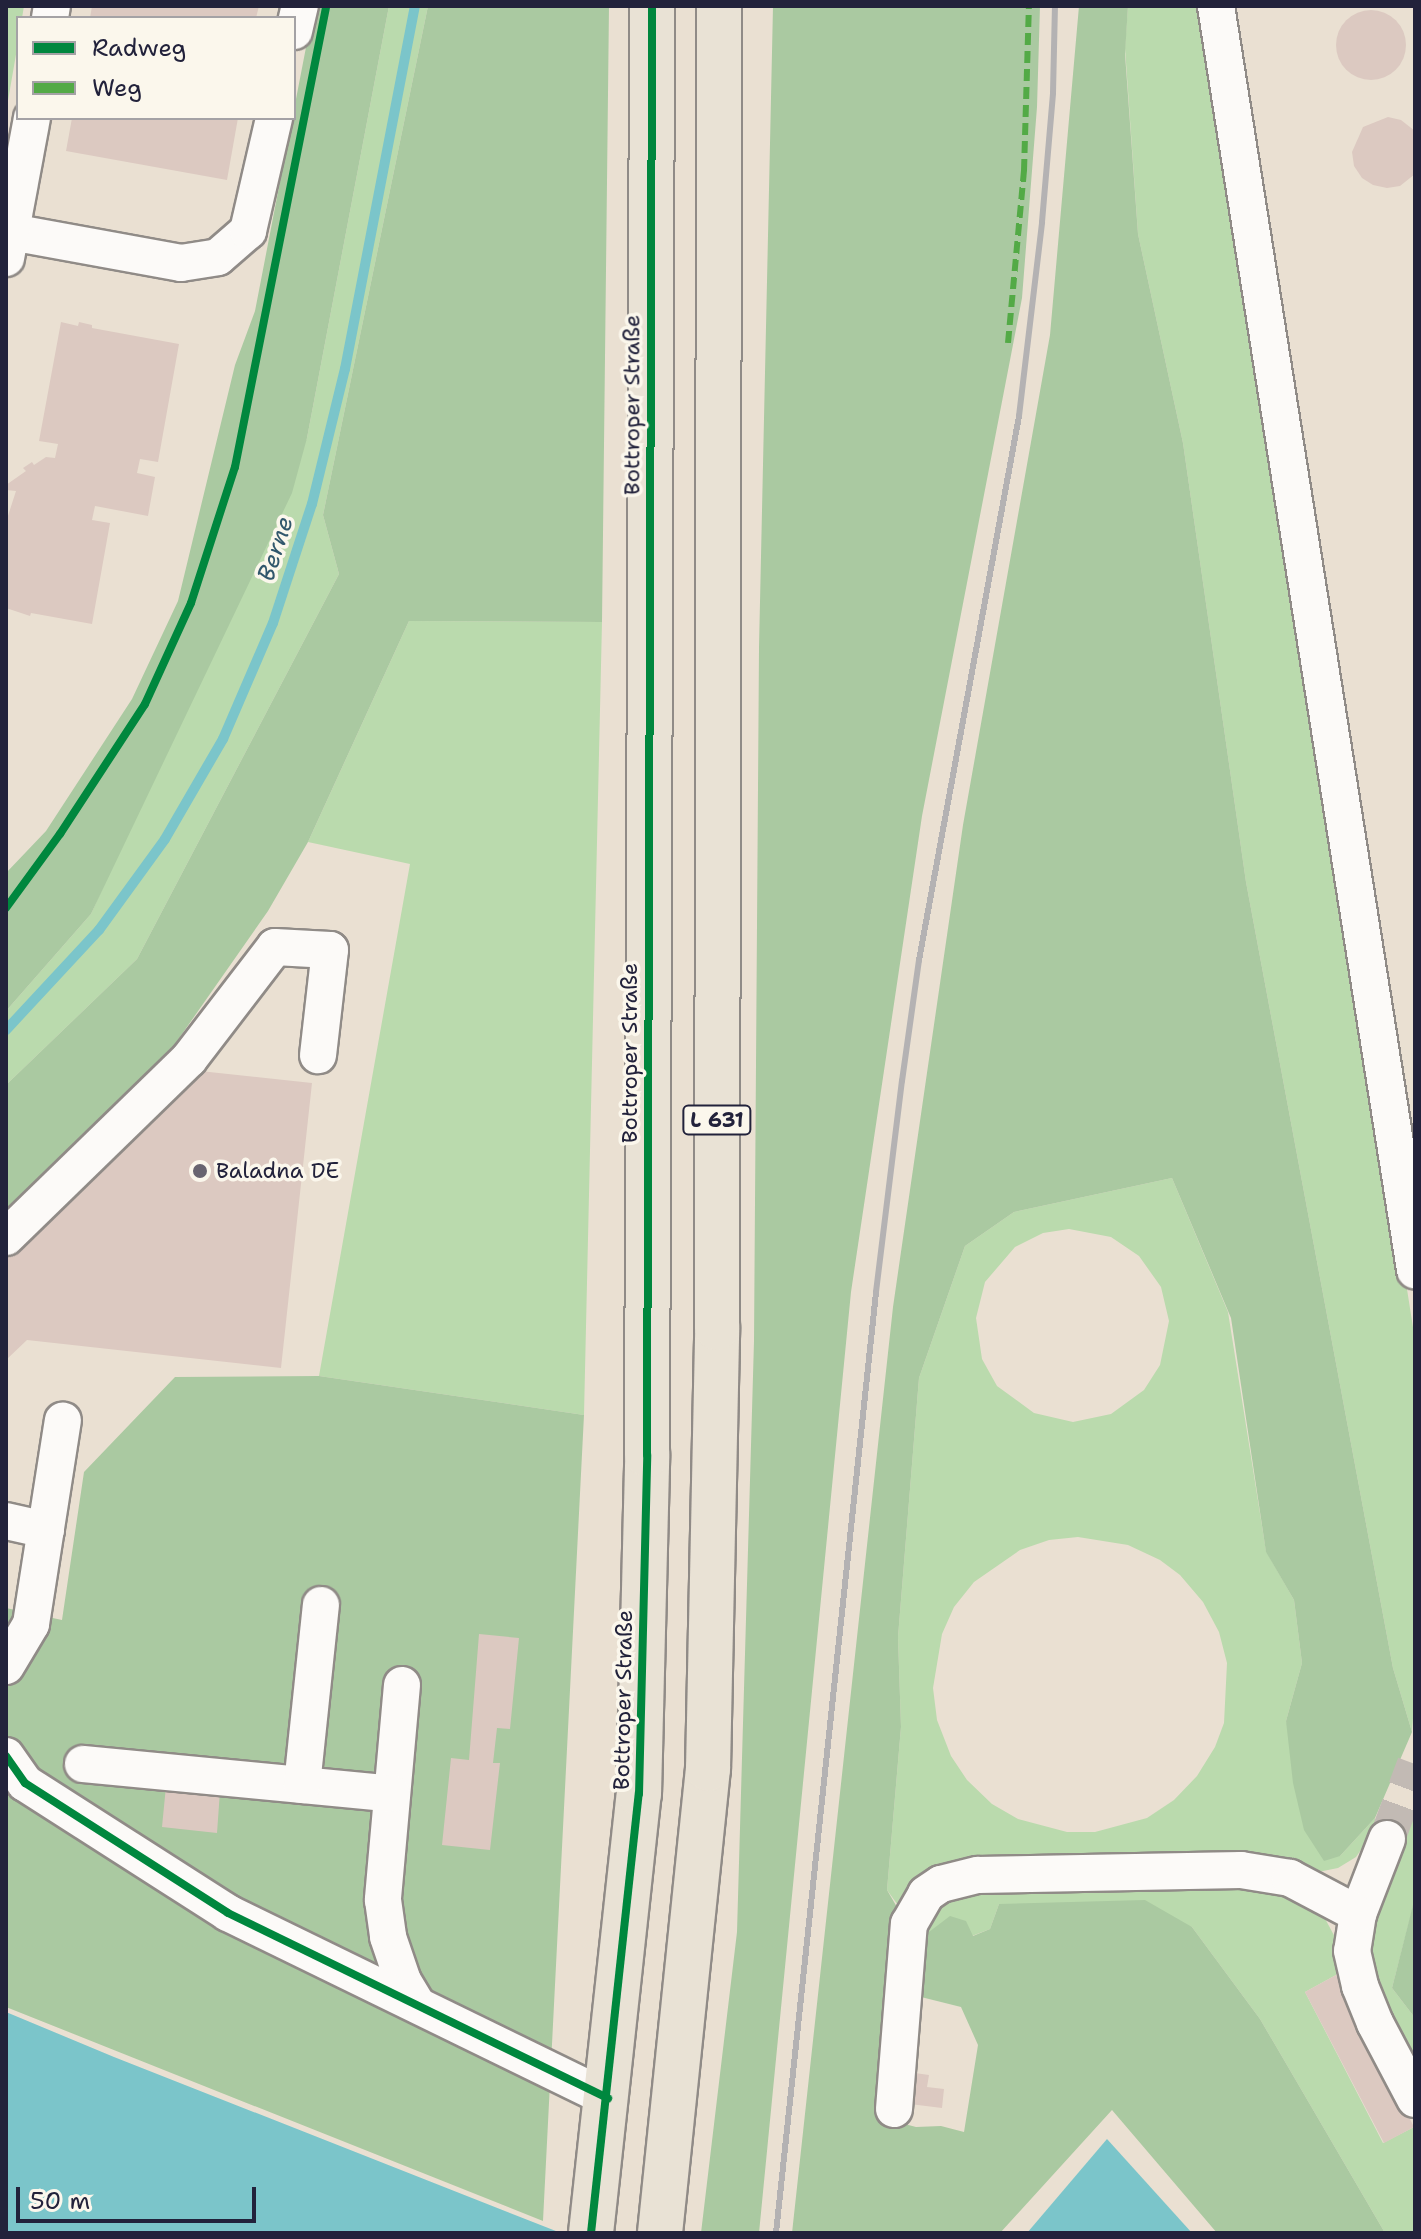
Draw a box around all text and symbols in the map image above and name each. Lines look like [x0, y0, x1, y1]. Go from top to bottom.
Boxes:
legend [16, 16, 296, 120]
text: Radweg [92, 32, 186, 64]
text: Weg [92, 72, 142, 104]
street label: Bottroper Straße [619, 315, 645, 495]
water label: Berne [252, 513, 300, 585]
street label: Bottroper Straße [617, 963, 643, 1143]
road number: L 631 [681, 1104, 753, 1136]
place label: Baladna DE [216, 1158, 339, 1184]
marker: Baladna DE [191, 1162, 209, 1180]
street label: Bottroper Straße [608, 1610, 638, 1790]
scale bar [20, 2171, 260, 2221]
text: 50 m [30, 2185, 90, 2217]

